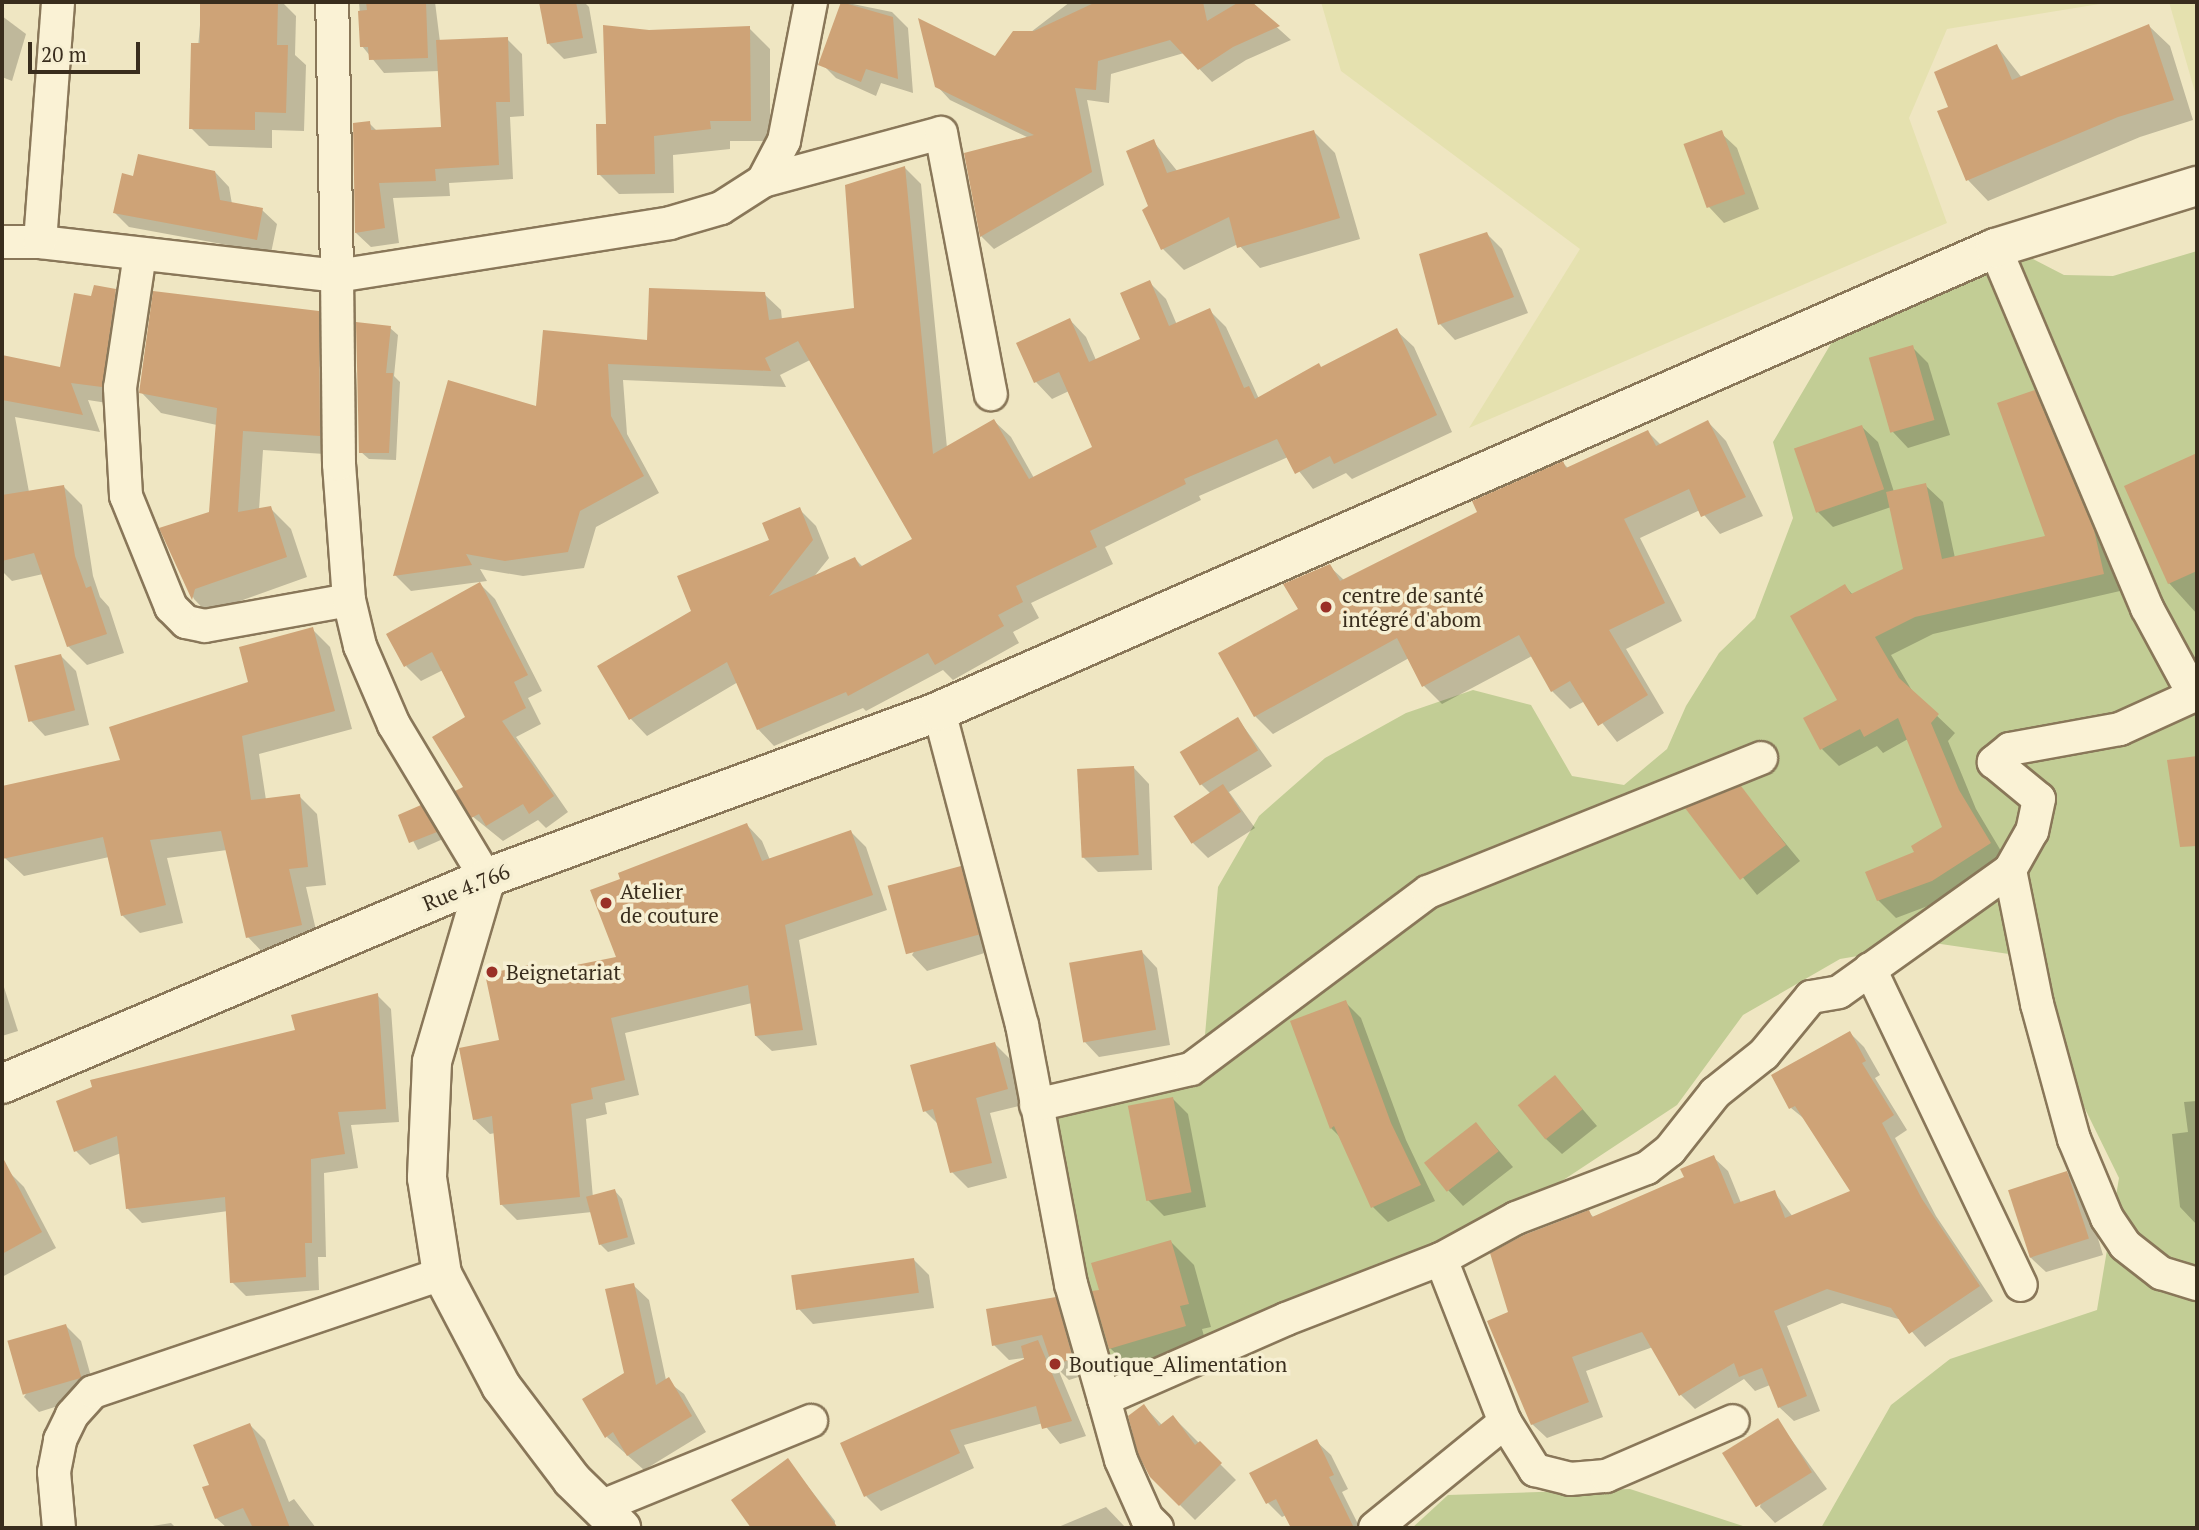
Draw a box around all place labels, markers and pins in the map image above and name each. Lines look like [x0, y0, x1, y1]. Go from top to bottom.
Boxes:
place label: centre de santé intégré d'abom [1342, 582, 1484, 632]
marker: centre de santé intégré d'abom [1316, 597, 1336, 617]
place label: Atelier de couture [620, 878, 719, 928]
marker: Atelier de couture [598, 895, 614, 911]
place label: Beignetariat [506, 959, 621, 985]
marker: Beignetariat [484, 964, 500, 980]
place label: Boutique_Alimentation [1069, 1351, 1287, 1377]
marker: Boutique_Alimentation [1047, 1356, 1063, 1372]

